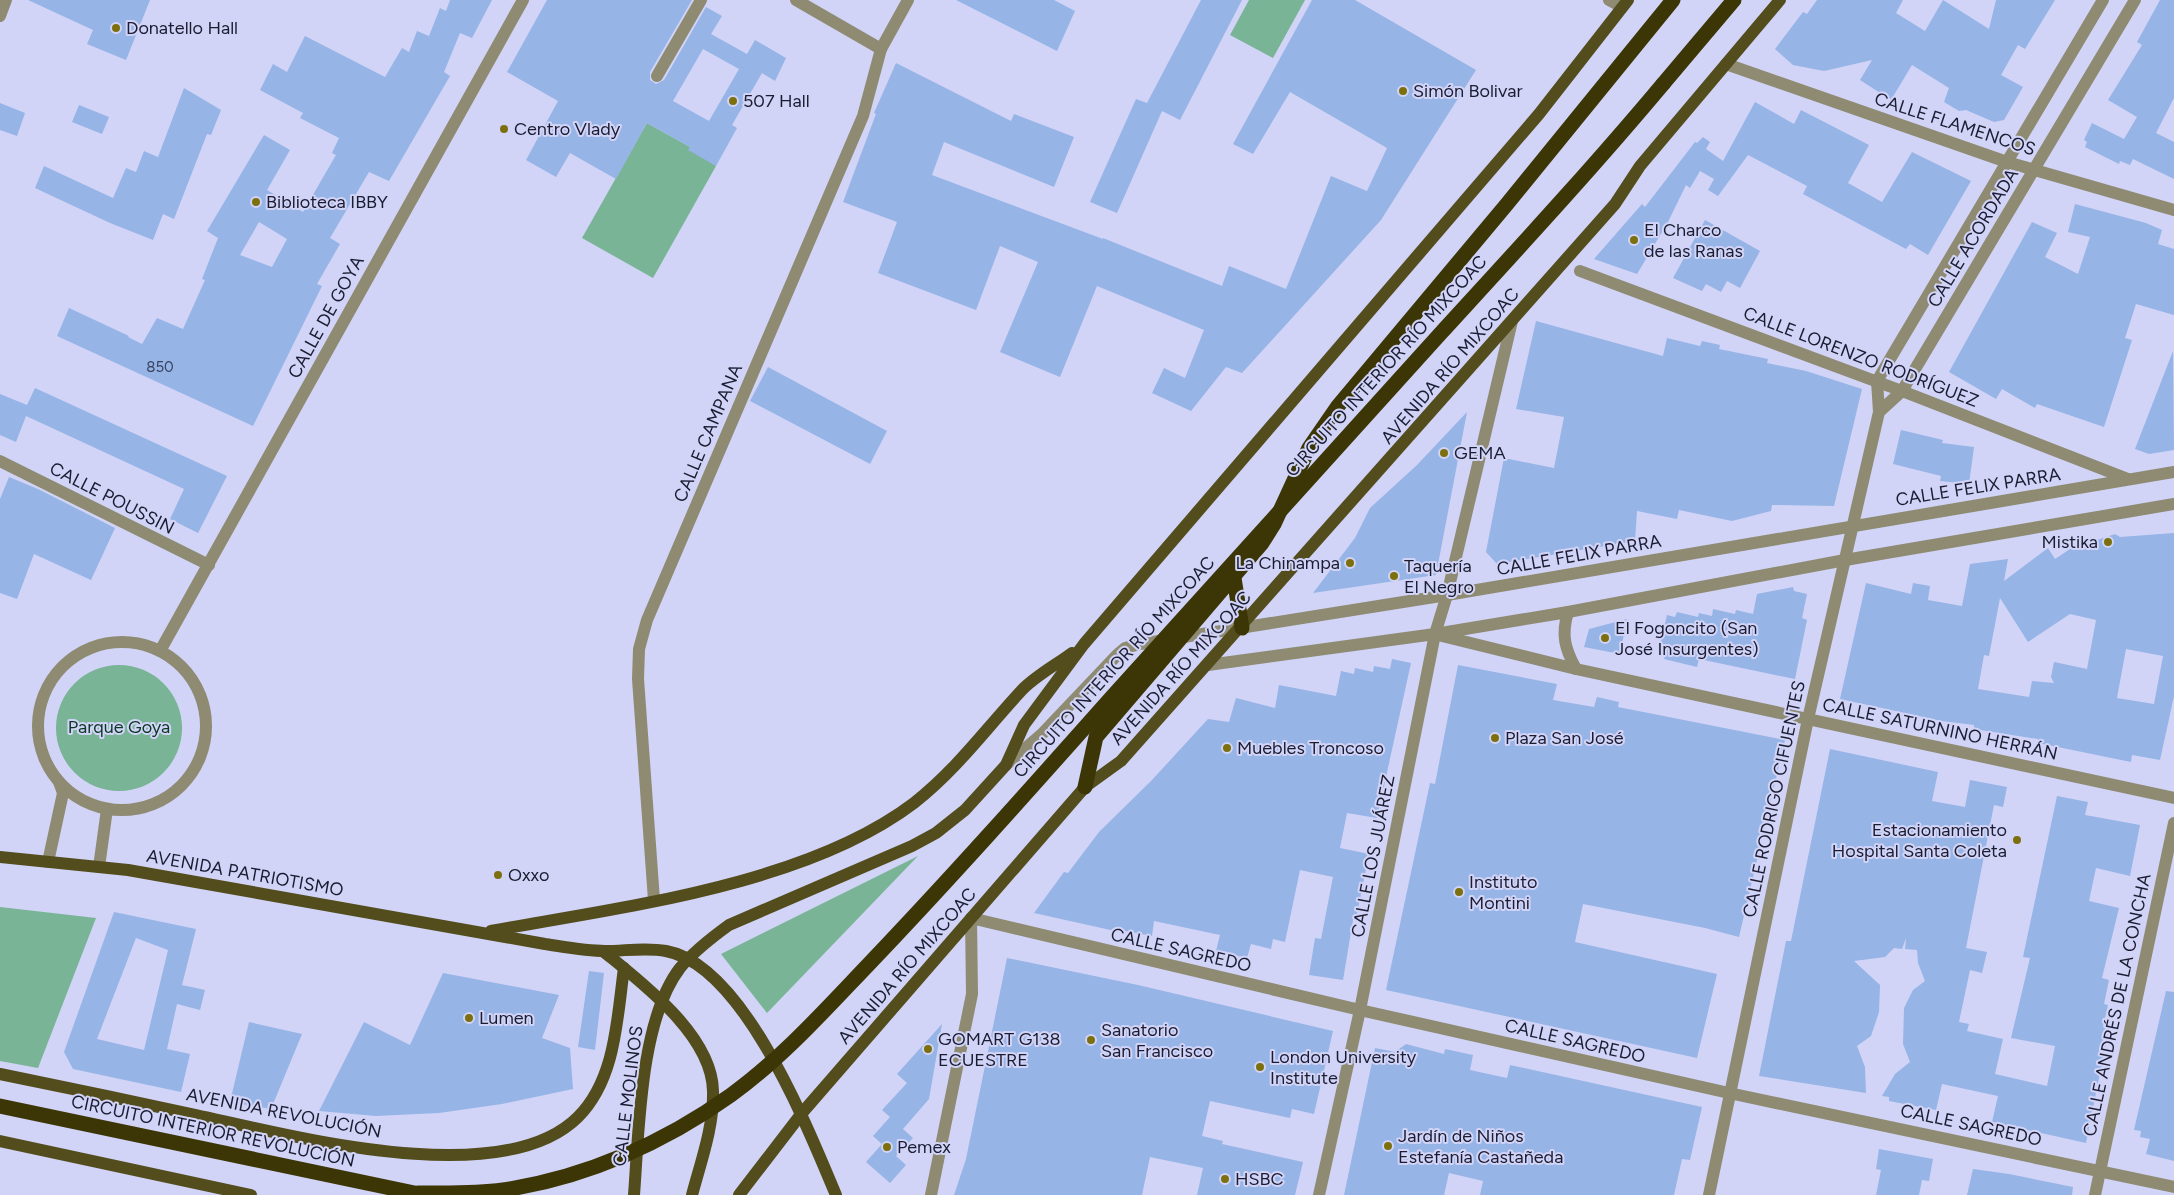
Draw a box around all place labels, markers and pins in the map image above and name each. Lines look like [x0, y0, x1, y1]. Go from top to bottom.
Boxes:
place label: Donatello Hall [126, 17, 238, 39]
marker: Donatello Hall [110, 22, 122, 34]
place label: Simón Bolivar [1413, 80, 1522, 102]
marker: Simón Bolivar [1397, 85, 1409, 97]
place label: 507 Hall [743, 90, 810, 112]
marker: 507 Hall [727, 95, 739, 107]
place label: Centro Vlady [514, 118, 621, 140]
marker: Centro Vlady [498, 123, 510, 135]
place label: Biblioteca IBBY [266, 191, 388, 213]
marker: Biblioteca IBBY [250, 196, 262, 208]
place label: El Charco de las Ranas [1644, 219, 1743, 262]
marker: El Charco de las Ranas [1628, 234, 1640, 246]
place label: GEMA [1454, 442, 1506, 464]
marker: GEMA [1438, 447, 1450, 459]
place label: Mistika [2042, 531, 2098, 553]
marker: Mistika [2102, 536, 2114, 548]
place label: La Chinampa [1235, 552, 1340, 574]
place label: Taquería El Negro [1404, 555, 1474, 598]
marker: La Chinampa [1344, 557, 1356, 569]
marker: Taquería El Negro [1388, 570, 1400, 582]
place label: El Fogoncito (San José Insurgentes) [1615, 617, 1759, 660]
marker: El Fogoncito (San José Insurgentes) [1599, 632, 1611, 644]
place label: Plaza San José [1505, 727, 1624, 749]
marker: Plaza San José [1489, 732, 1501, 744]
place label: Muebles Troncoso [1237, 737, 1384, 759]
marker: Muebles Troncoso [1221, 742, 1233, 754]
place label: Estacionamiento Hospital Santa Coleta [1832, 819, 2007, 862]
marker: Estacionamiento Hospital Santa Coleta [2011, 834, 2023, 846]
place label: Oxxo [508, 864, 549, 886]
marker: Oxxo [492, 869, 504, 881]
place label: Instituto Montini [1469, 871, 1537, 914]
marker: Instituto Montini [1453, 886, 1465, 898]
place label: Lumen [479, 1007, 534, 1029]
marker: Lumen [463, 1012, 475, 1024]
place label: Sanatorio San Francisco [1101, 1019, 1213, 1062]
place label: GOMART G138 ECUESTRE [938, 1028, 1061, 1071]
marker: Sanatorio San Francisco [1085, 1034, 1097, 1046]
marker: GOMART G138 ECUESTRE [922, 1043, 934, 1055]
place label: London University Institute [1270, 1046, 1417, 1089]
marker: London University Institute [1254, 1061, 1266, 1073]
place label: Jardín de Niños Estefanía Castañeda [1398, 1125, 1563, 1168]
place label: Pemex [897, 1136, 951, 1158]
marker: Jardín de Niños Estefanía Castañeda [1382, 1140, 1394, 1152]
marker: Pemex [881, 1141, 893, 1153]
place label: HSBC [1235, 1168, 1284, 1190]
marker: HSBC [1219, 1173, 1231, 1185]

